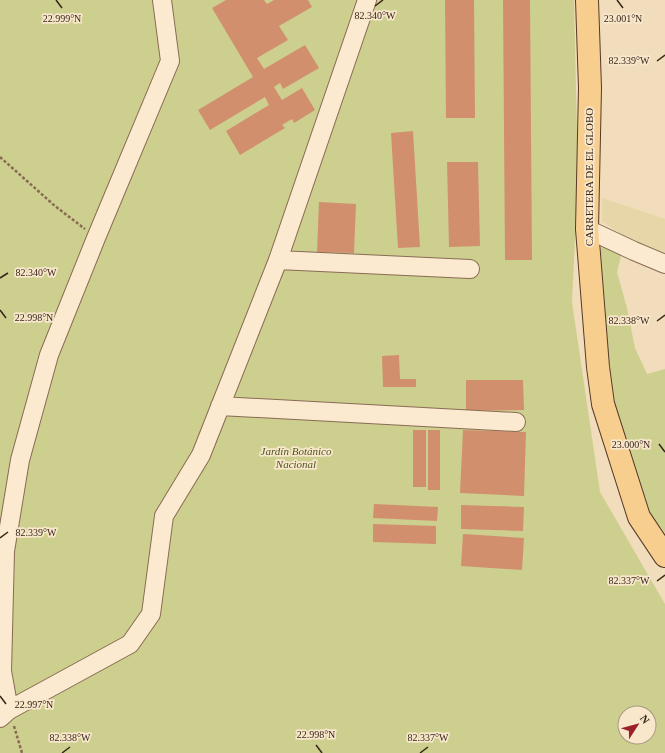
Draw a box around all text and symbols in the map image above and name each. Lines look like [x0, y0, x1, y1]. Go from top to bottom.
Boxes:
text: 82.340°W [355, 10, 396, 21]
text: 22.999°N [43, 13, 81, 24]
text: 23.001°N [604, 13, 642, 24]
text: 82.339°W [609, 55, 650, 66]
street label: CARRETERA DE EL GLOBO [583, 108, 595, 246]
text: 82.340°W [16, 267, 57, 278]
text: 22.998°N [15, 312, 53, 323]
text: 82.338°W [609, 315, 650, 326]
text: 23.000°N [612, 439, 650, 450]
park label: Jardín Botánico Nacional [261, 445, 332, 470]
text: 82.339°W [16, 527, 57, 538]
text: 82.337°W [609, 575, 650, 586]
text: 22.997°N [15, 699, 53, 710]
north arrow [617, 705, 657, 745]
text: N [638, 712, 652, 726]
text: 22.998°N [297, 729, 335, 740]
text: 82.338°W [50, 732, 91, 743]
text: 82.337°W [408, 732, 449, 743]

